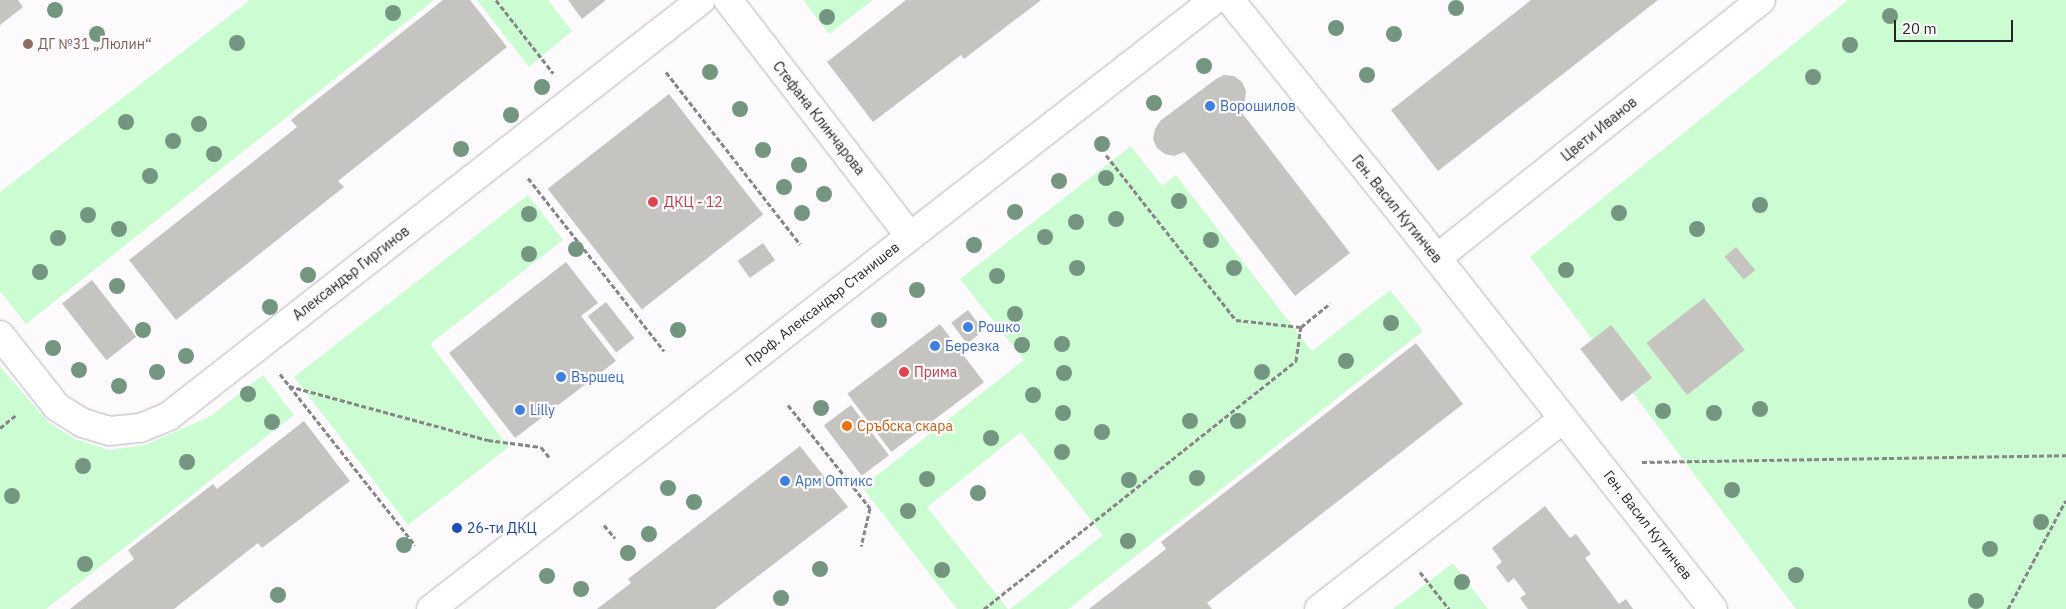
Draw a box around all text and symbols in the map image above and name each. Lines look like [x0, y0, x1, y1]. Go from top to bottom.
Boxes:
scale bar [1896, 10, 2015, 42]
text: 20 m [1902, 19, 1937, 38]
place label: ДГ №31 „Люлин“ [38, 36, 152, 52]
marker: ДГ №31 „Люлин“ [22, 38, 34, 50]
street label: Стефана Клинчарова [769, 58, 869, 178]
street label: Цвети Иванов [1558, 93, 1640, 165]
place label: Ворошилов [1220, 98, 1296, 114]
marker: Ворошилов [1204, 100, 1216, 112]
street label: Ген. Васил Кутинчев [1348, 152, 1446, 266]
place label: ДКЦ - 12 [664, 194, 723, 210]
marker: ДКЦ - 12 [646, 195, 660, 209]
street label: Александър Гиргинов [289, 222, 413, 324]
street label: Проф. Александър Станишев [741, 238, 903, 370]
place label: Рошко [978, 319, 1021, 335]
marker: Рошко [962, 321, 974, 333]
place label: Березка [945, 338, 999, 354]
marker: Березка [929, 340, 941, 352]
place label: Прима [914, 364, 957, 380]
marker: Прима [898, 366, 910, 378]
place label: Вършец [571, 369, 624, 385]
marker: Вършец [555, 371, 567, 383]
place label: Lilly [530, 402, 555, 418]
marker: Lilly [514, 404, 526, 416]
place label: Сръбска скара [857, 418, 953, 434]
marker: Сръбска скара [841, 420, 853, 432]
street label: Ген. Васил Кутинчев [1600, 467, 1696, 583]
place label: Арм Оптикс [795, 473, 872, 489]
marker: Арм Оптикс [779, 475, 791, 487]
place label: 26-ти ДКЦ [467, 520, 537, 536]
marker: 26-ти ДКЦ [451, 522, 463, 534]

